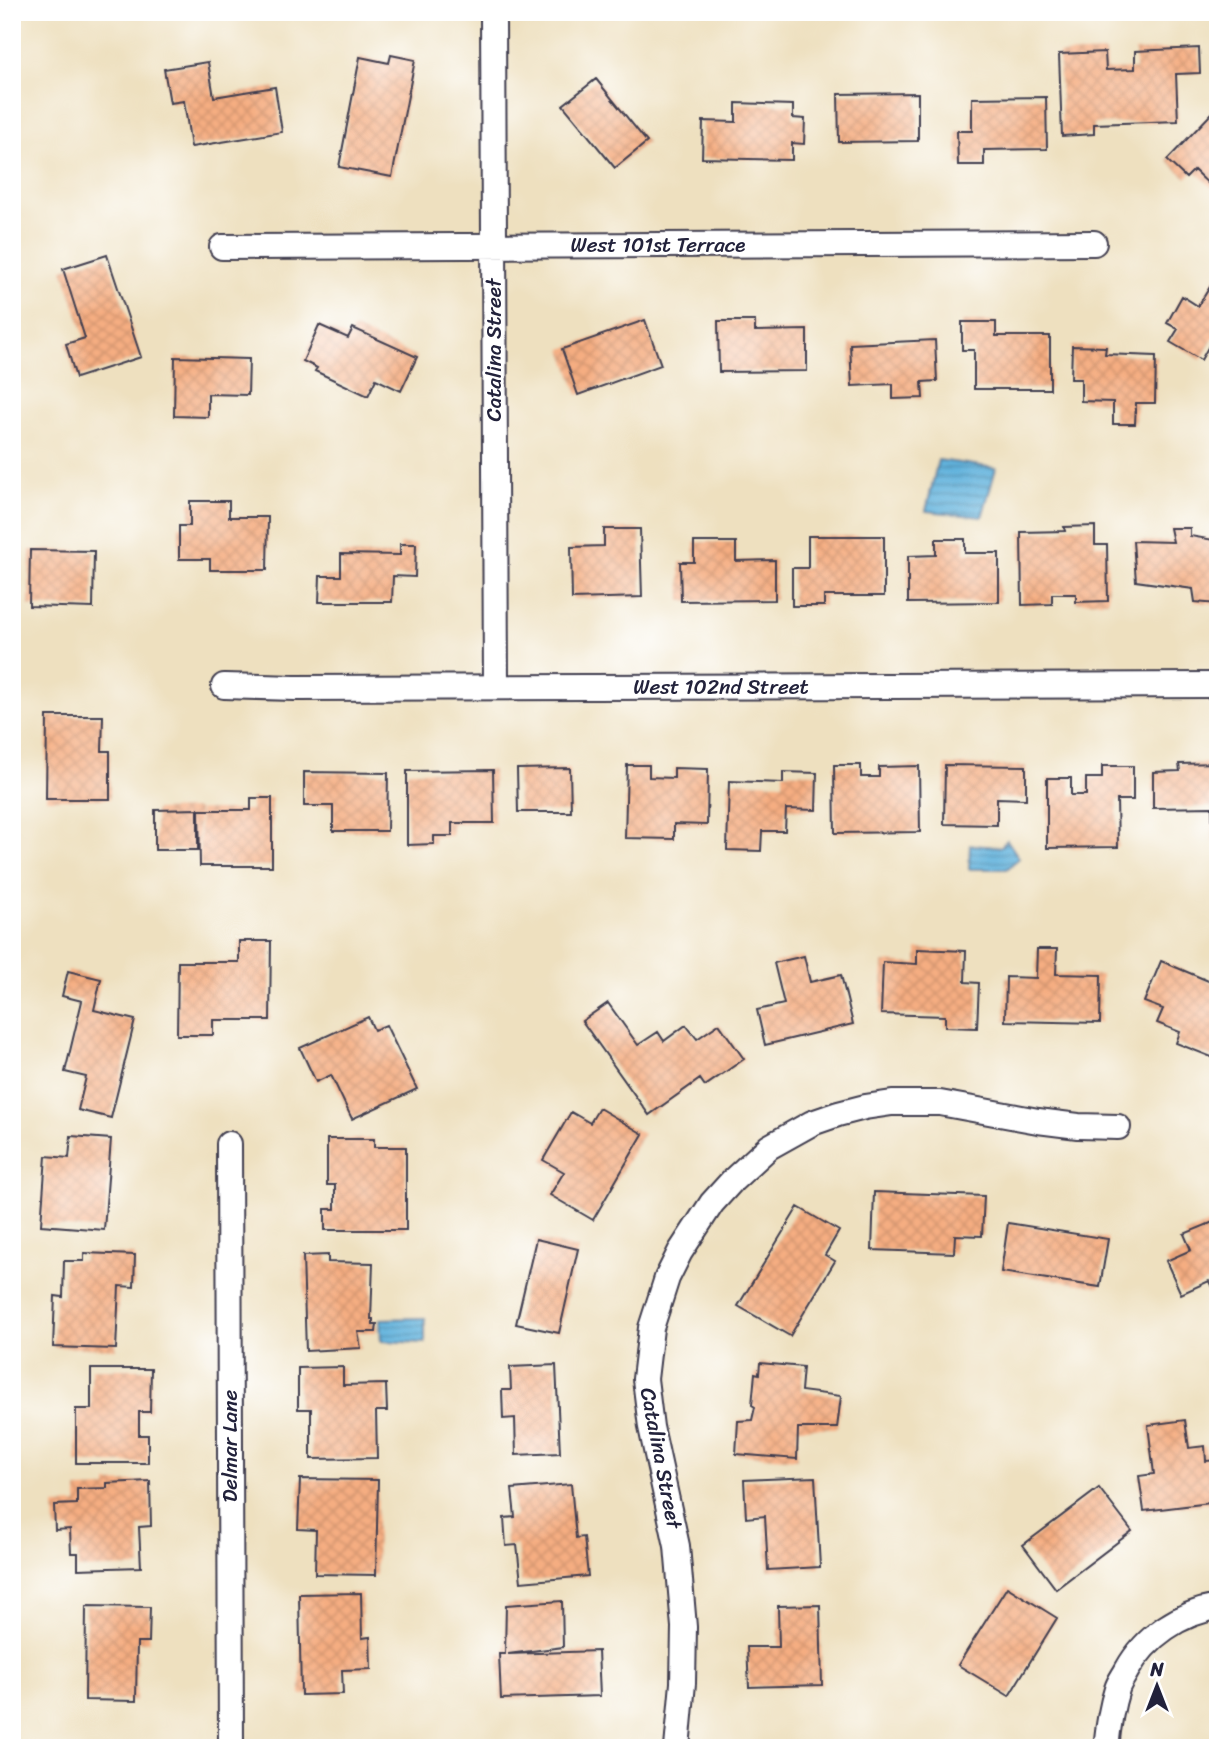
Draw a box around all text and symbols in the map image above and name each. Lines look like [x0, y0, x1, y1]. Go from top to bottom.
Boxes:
street label: West 101st Terrace [571, 226, 745, 264]
street label: Catalina Street [475, 277, 513, 421]
street label: West 102nd Street [633, 668, 809, 706]
street label: Catalina Street [629, 1384, 694, 1533]
street label: Delmar Lane [211, 1390, 249, 1502]
north arrow [1122, 1652, 1192, 1722]
text: N [1149, 1653, 1164, 1686]

